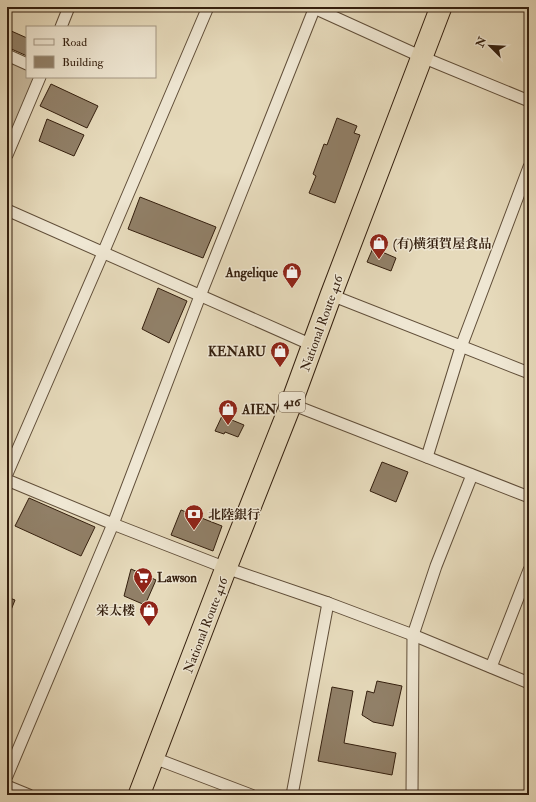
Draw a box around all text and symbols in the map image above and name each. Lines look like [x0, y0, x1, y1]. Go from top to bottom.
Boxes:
legend [26, 26, 156, 78]
north arrow [470, 26, 510, 66]
text: N [473, 34, 490, 50]
text: Road [62, 35, 87, 50]
text: Building [62, 55, 105, 70]
shop icon: (有)横須賀屋食品 [368, 232, 390, 260]
place label: (有)横須賀屋食品 [393, 236, 491, 252]
shop icon: Angelique [281, 261, 303, 289]
place label: Angelique [225, 265, 279, 282]
street label: National Route 416 [297, 272, 347, 374]
shop icon: KENARU [269, 340, 291, 368]
place label: KENARU [208, 344, 266, 360]
road number: 416 [279, 392, 305, 412]
shop icon: AIEN [217, 398, 239, 426]
place label: AIEN [241, 402, 277, 418]
bank icon: 北陸銀行 [183, 503, 205, 531]
place label: 北陸銀行 [208, 507, 260, 523]
supermarket icon: Lawson [132, 566, 154, 594]
place label: Lawson [157, 570, 197, 586]
street label: National Route 416 [180, 574, 232, 676]
shop icon: 栄太楼 [138, 599, 160, 627]
place label: 栄太楼 [96, 603, 135, 619]

